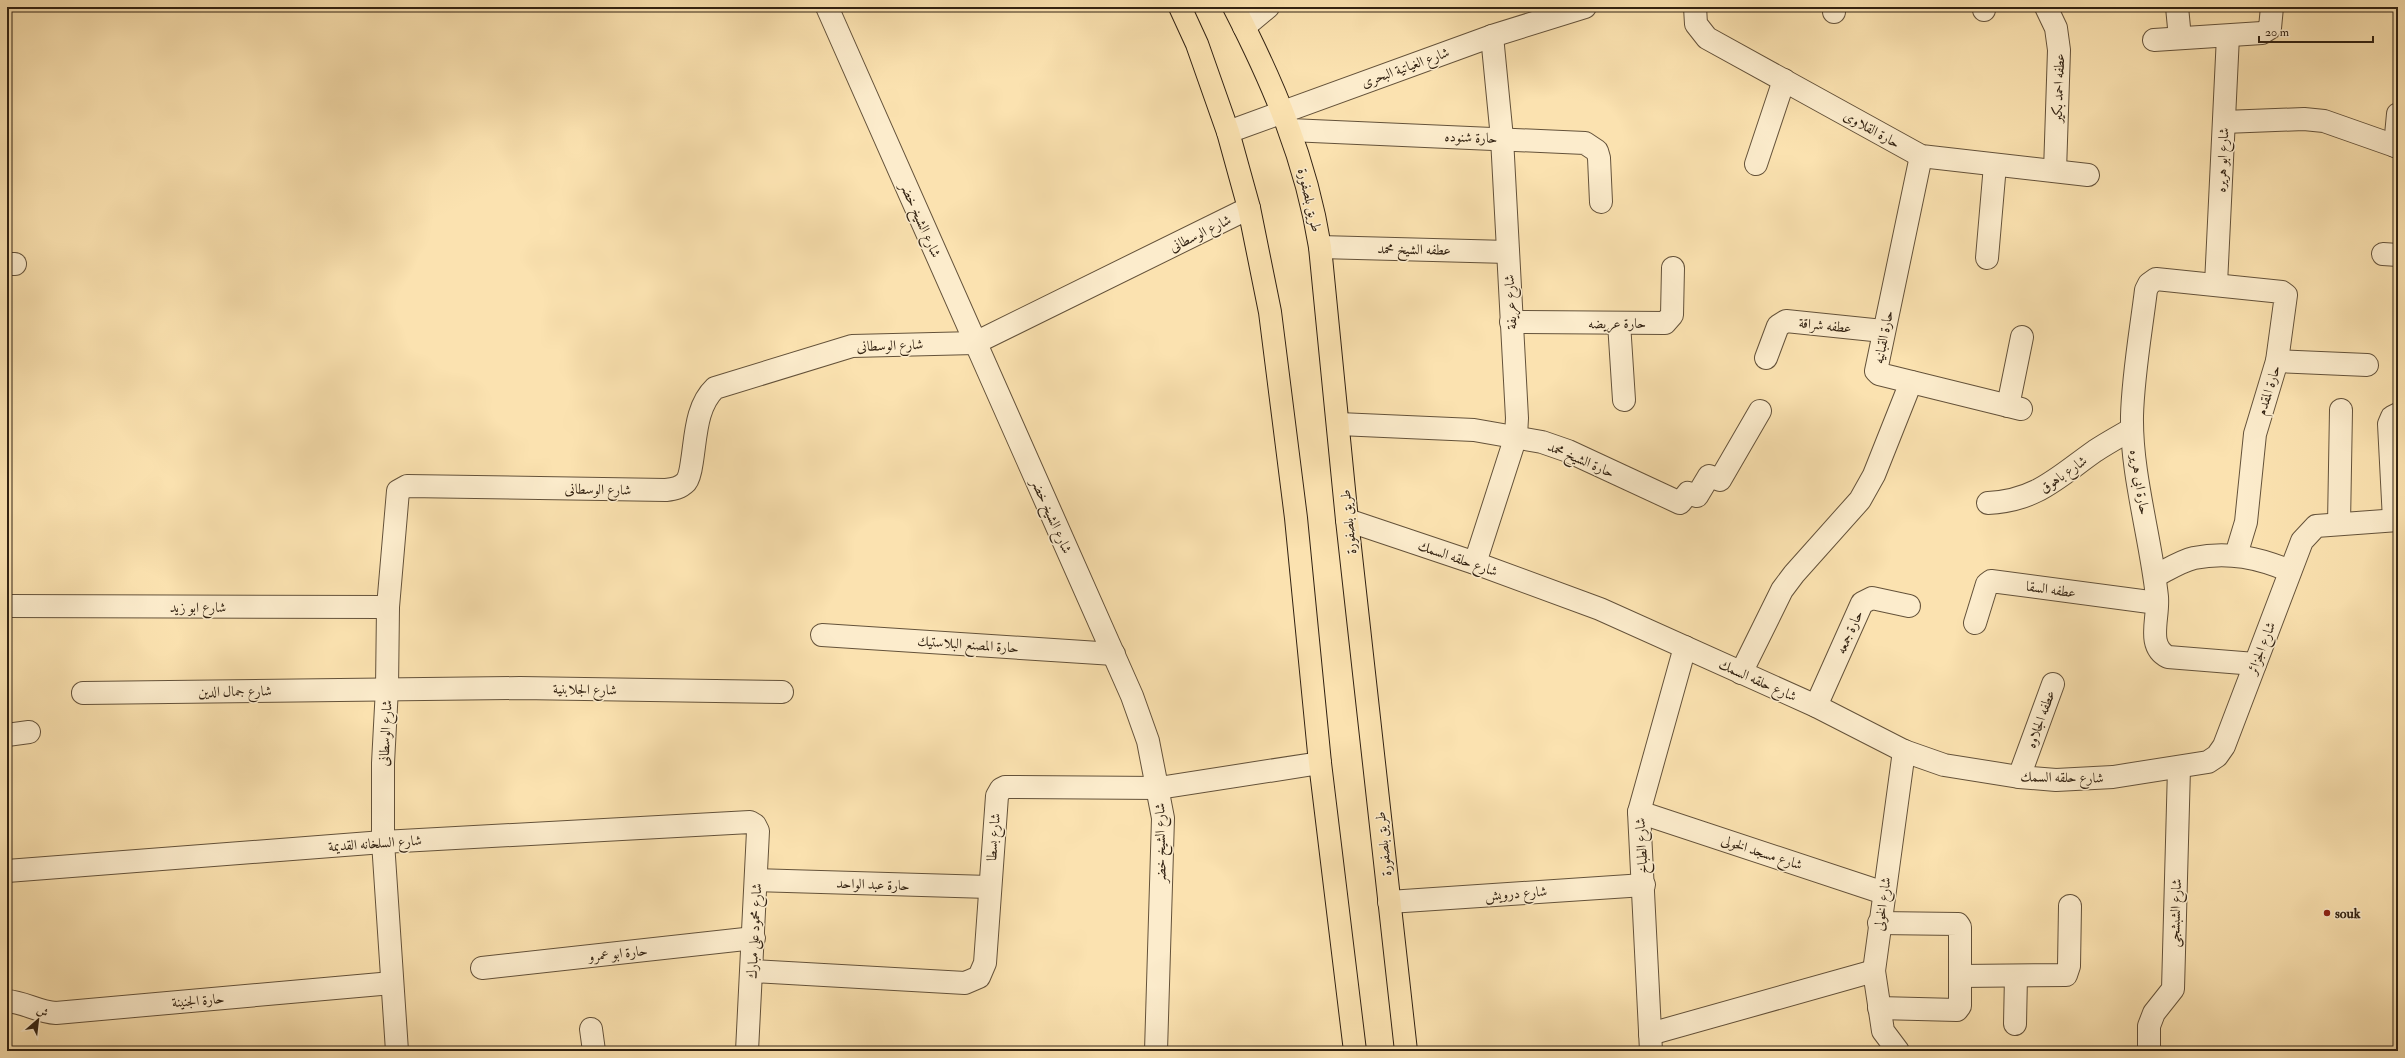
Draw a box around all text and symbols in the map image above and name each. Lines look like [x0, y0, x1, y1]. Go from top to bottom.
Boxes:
scale bar [2259, 18, 2373, 44]
text: 20 m [2265, 25, 2290, 40]
street label: شارع الغياتية البحرى [1359, 44, 1453, 94]
street label: عطفه احمد بكير [2049, 53, 2068, 125]
street label: حارة القلاوى [1840, 107, 1903, 152]
street label: شارع ابو هريره [2212, 127, 2236, 193]
street label: حارة شنوده [1444, 128, 1498, 147]
street label: طريق بلصفورة [1294, 167, 1325, 234]
street label: شارع الشيخ خضر [892, 178, 945, 262]
street label: شارع الوسطانى [1167, 211, 1235, 258]
street label: عطفه الشيخ محمد [1377, 240, 1451, 263]
street label: شارع عريفة [1501, 274, 1523, 330]
street label: حارة القبانيه [1870, 309, 1897, 365]
street label: عطفه شراقة [1798, 314, 1852, 338]
street label: حارة عريضه [1588, 315, 1646, 333]
street label: شارع الوسطانى [856, 336, 924, 358]
street label: حارة المقدم [2253, 363, 2288, 418]
street label: حارة الشيخ محمد [1543, 438, 1617, 485]
street label: حارة ابى هريره [2125, 448, 2153, 516]
street label: شارع باهوق [2036, 452, 2092, 499]
street label: شارع الشيخ خضر [1023, 474, 1076, 558]
street label: شارع الوسطانى [564, 480, 632, 502]
street label: طريق بلصفورة [1337, 489, 1360, 555]
street label: شارع حلقه السمك [1415, 537, 1500, 583]
street label: عطفه السقا [2025, 578, 2077, 601]
street label: شارع ابو زيد [170, 599, 226, 619]
street label: حارة جمعه [1832, 608, 1867, 657]
street label: شارع الجزائر [2243, 619, 2282, 680]
street label: حارة المصنع البلاستيك [916, 632, 1019, 662]
street label: شارع حلقه السمك [1715, 656, 1799, 708]
street label: شارع الجلابنية [553, 680, 617, 702]
street label: شارع جمال الدين [198, 682, 272, 704]
street label: عطفه الجلاوه [2022, 688, 2059, 750]
street label: شارع الوسطانى [375, 699, 399, 767]
street label: شارع حلقه السمك [2020, 768, 2104, 790]
street label: شارع الشيخ خضر [1151, 803, 1174, 885]
street label: طريق بلصفورة [1372, 811, 1395, 877]
street label: شارع بسطا [983, 812, 1007, 862]
street label: شارع الطباخ [1632, 817, 1655, 875]
street label: شارع مسجد الخولى [1718, 831, 1805, 876]
street label: شارع السلخانه القديمة [328, 832, 423, 858]
street label: حارة عبد الواحد [836, 875, 910, 894]
street label: شارع الخولى [1870, 876, 1898, 932]
street label: شارع الشبشجى [2166, 878, 2188, 948]
street label: شارع محمود على مبارك [743, 883, 769, 980]
street label: شارع درويش [1484, 883, 1548, 907]
place label: souk [2335, 905, 2361, 922]
marker: souk [2322, 908, 2332, 918]
street label: حارة ابو عمرو [586, 942, 648, 965]
street label: حارة الجنينة [171, 990, 225, 1011]
north arrow [18, 1000, 58, 1040]
text: ش [35, 1003, 50, 1020]

